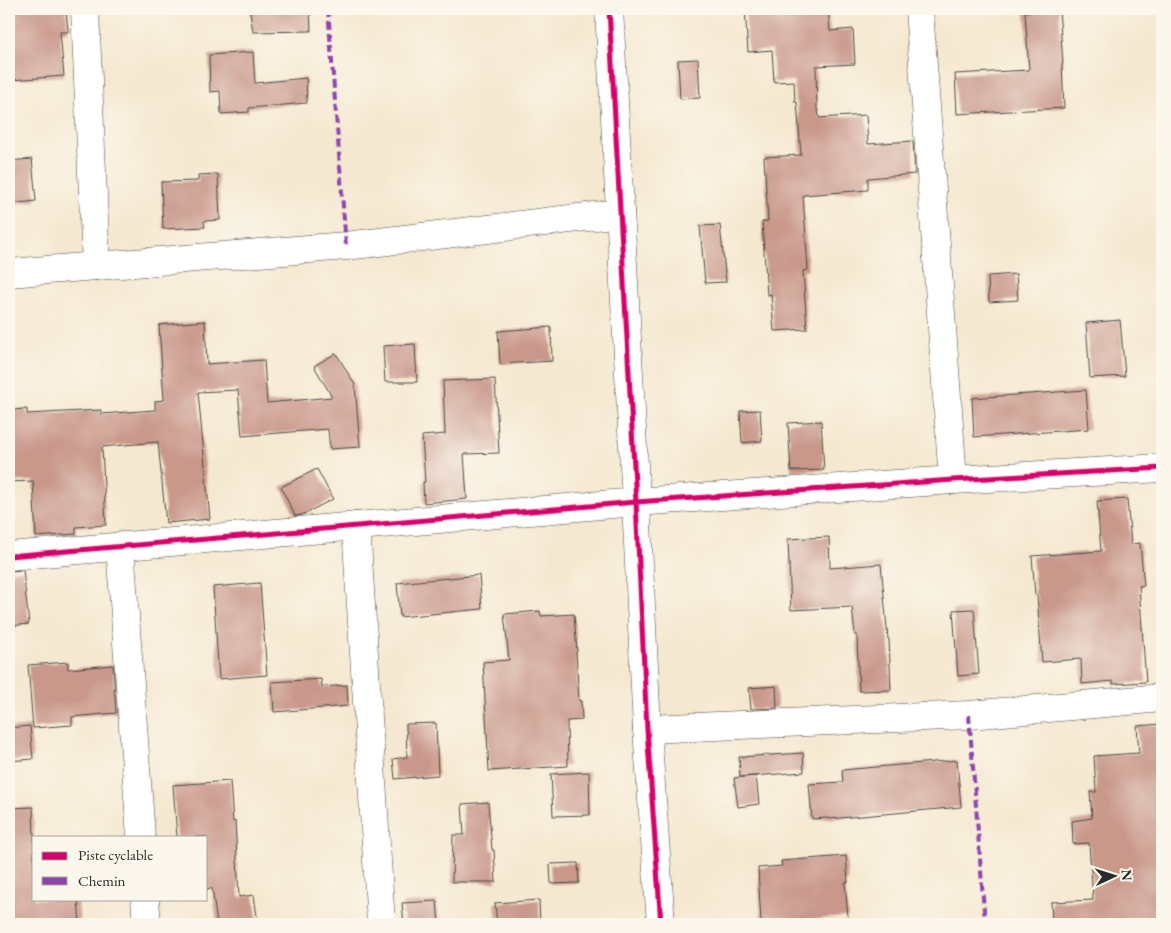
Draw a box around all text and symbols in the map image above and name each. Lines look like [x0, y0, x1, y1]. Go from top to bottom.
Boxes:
legend [32, 836, 208, 900]
text: Piste cyclable [78, 845, 153, 864]
north arrow [1088, 850, 1138, 900]
text: N [1118, 869, 1136, 882]
text: Chemin [78, 871, 126, 890]

